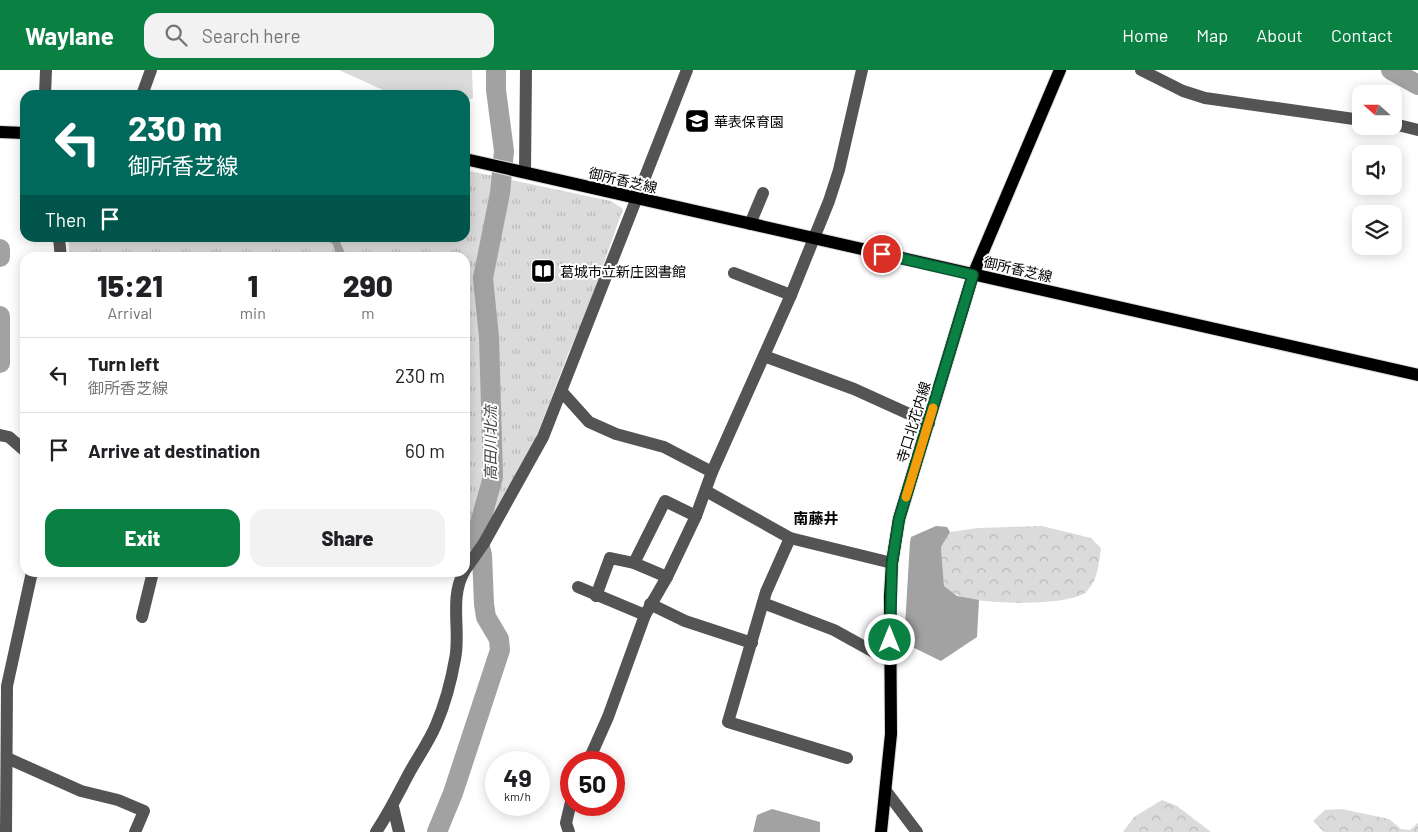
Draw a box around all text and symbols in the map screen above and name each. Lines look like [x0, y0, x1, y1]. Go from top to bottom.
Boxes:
search box [144, 13, 494, 58]
text: Waylane [25, 21, 114, 50]
icon: search [162, 21, 190, 49]
text: Search here [202, 24, 301, 47]
text: Home [1122, 24, 1168, 46]
text: Map [1196, 24, 1228, 46]
text: About [1256, 24, 1303, 46]
text: Contact [1331, 24, 1393, 46]
north arrow [1352, 85, 1402, 135]
map controls [1352, 85, 1402, 255]
text: 230 m [128, 106, 222, 148]
school or university icon: 華表保育園 [684, 108, 710, 134]
icon: left [45, 110, 110, 175]
place label: 華表保育園 [714, 113, 784, 130]
button: sound [1352, 145, 1402, 195]
text: 御所香芝線 [128, 152, 238, 178]
street label: 御所香芝線 [587, 164, 659, 196]
icon: arrive [96, 205, 124, 233]
button: layers [1352, 205, 1402, 255]
text: Then [45, 208, 86, 231]
pin [861, 233, 903, 275]
icon: arrive [868, 240, 896, 268]
street label: 御所香芝線 [982, 253, 1054, 285]
library icon: 葛城市立新庄図書館 [530, 258, 556, 284]
place label: 葛城市立新庄図書館 [560, 263, 686, 280]
text: 15:21 [97, 267, 163, 303]
text: 1 [248, 267, 258, 303]
text: 290 [343, 267, 393, 303]
text: Arrival [108, 303, 152, 322]
text: min [240, 303, 266, 322]
text: m [361, 303, 375, 322]
text: Turn left [88, 352, 159, 375]
icon: left [45, 361, 73, 389]
text: 230 m [395, 364, 445, 387]
text: 御所香芝線 [88, 378, 168, 397]
street label: 寺口北花内線 [893, 379, 933, 465]
water label: 高田川北流 [481, 404, 499, 481]
icon: arrive [45, 436, 73, 464]
text: Arrive at destination [88, 439, 260, 462]
text: 60 m [405, 439, 445, 462]
button: Exit [45, 509, 240, 567]
button: Share [250, 509, 445, 567]
district label: 南藤井 [793, 509, 839, 527]
position arrow [863, 613, 915, 665]
speed limit sign: 50 [560, 751, 625, 816]
text: 49 [503, 762, 532, 792]
text: km/h [504, 789, 531, 803]

